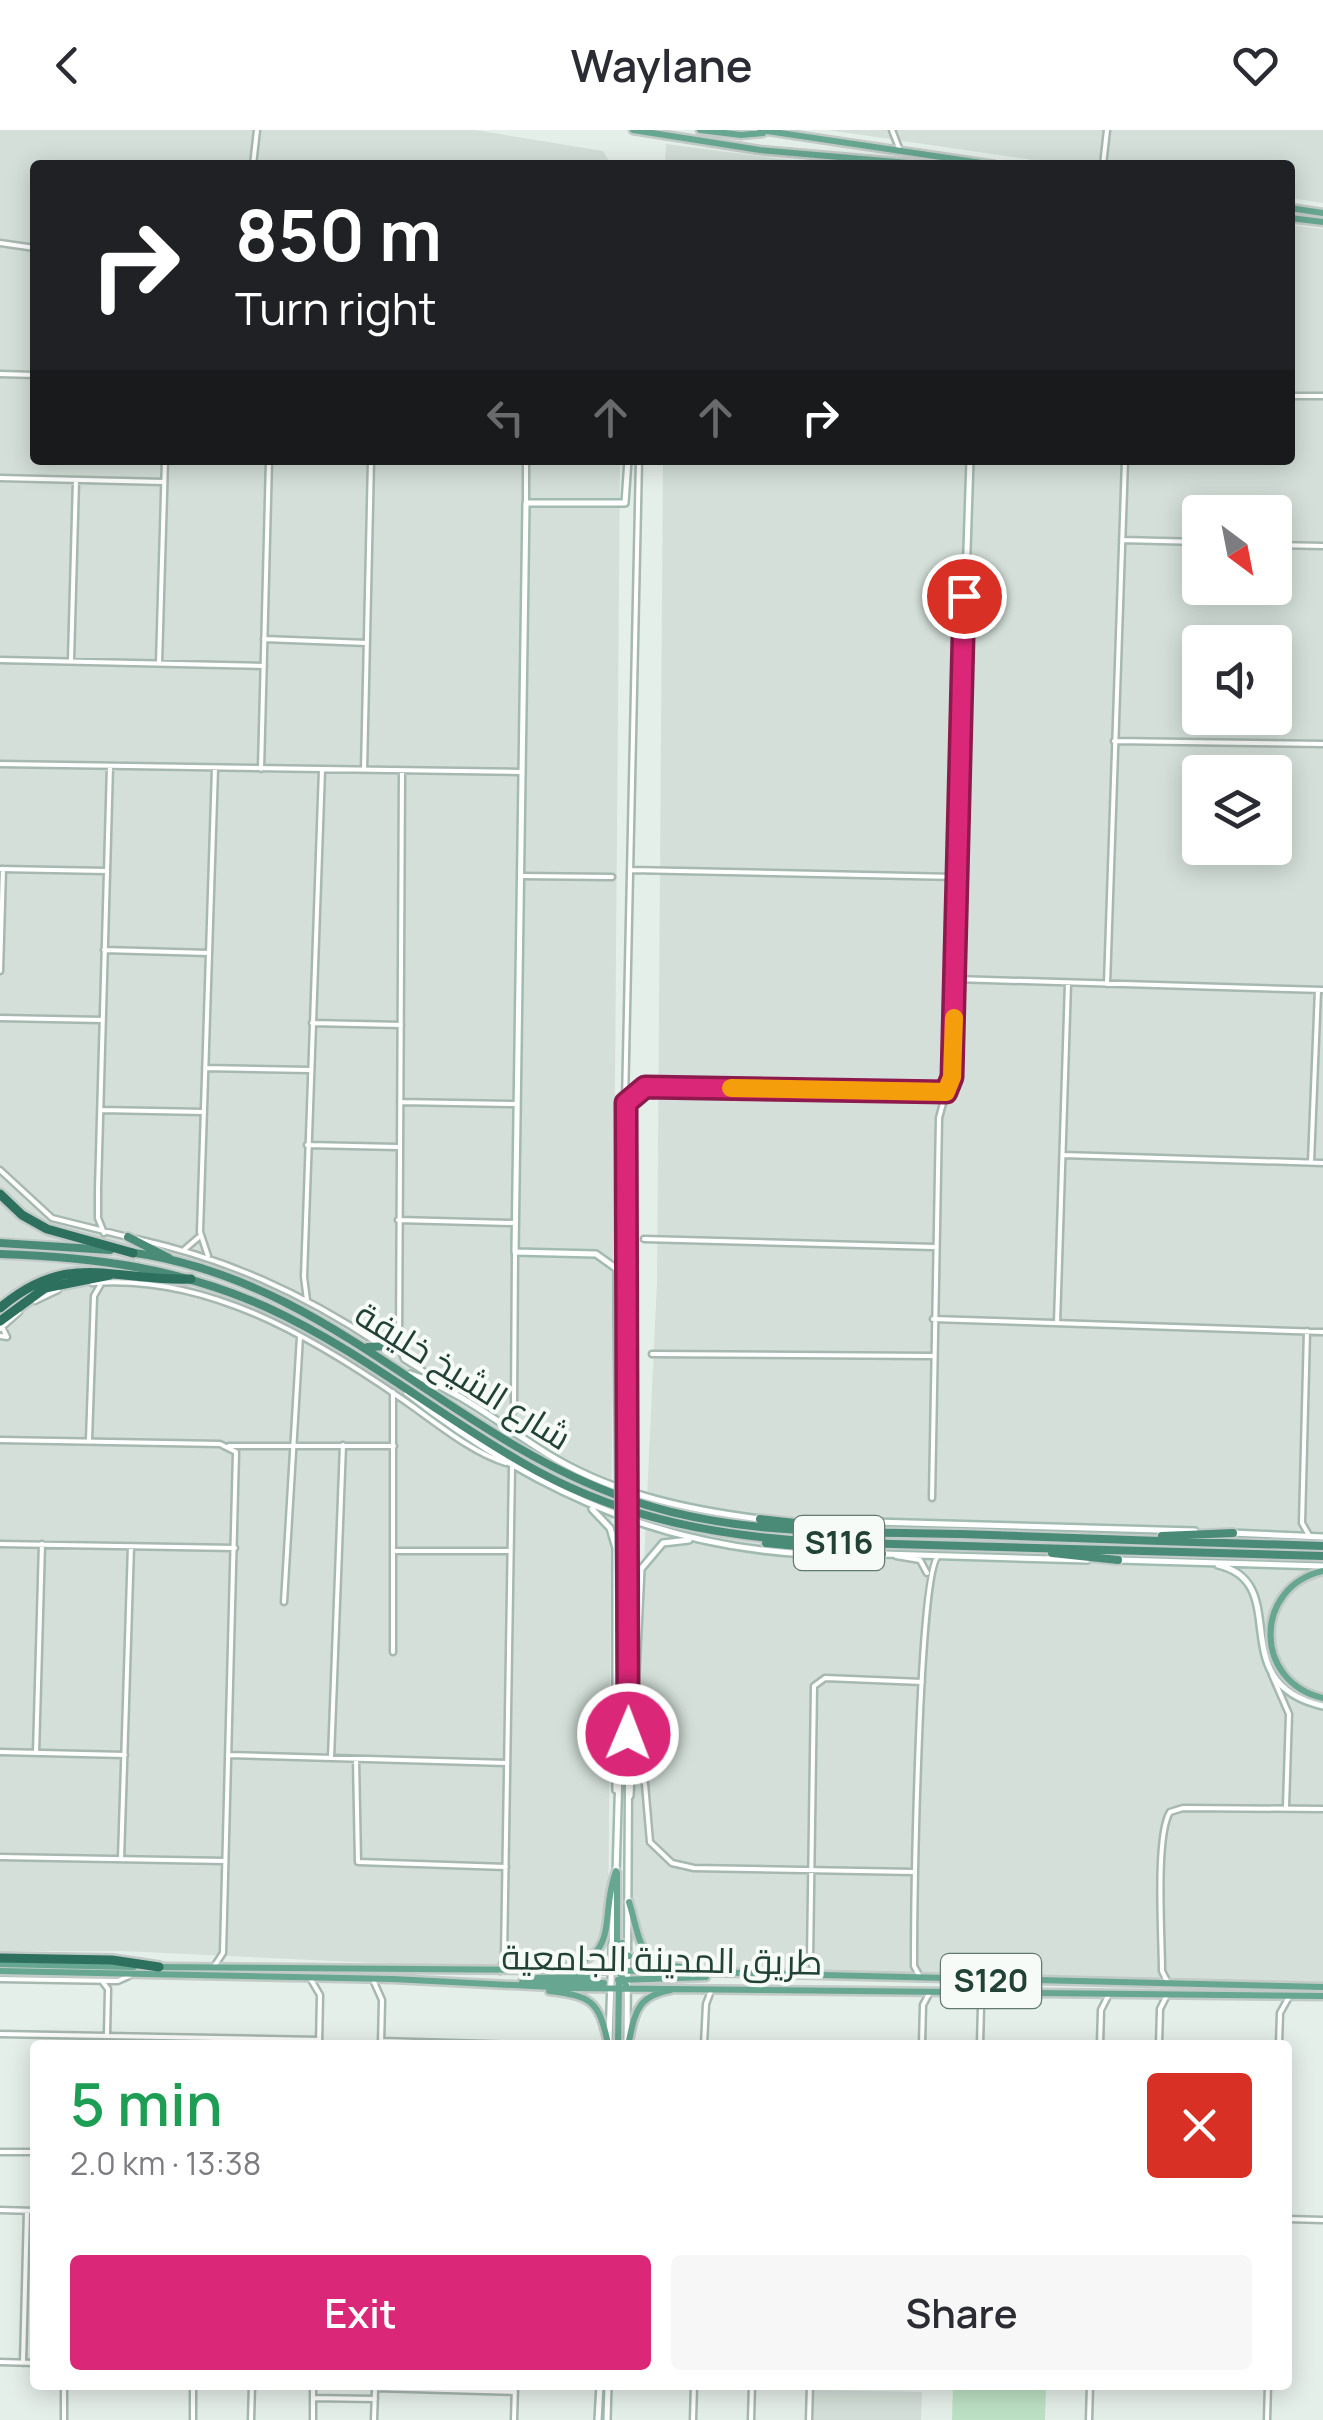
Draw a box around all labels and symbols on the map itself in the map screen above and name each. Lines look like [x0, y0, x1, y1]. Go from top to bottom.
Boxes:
north arrow [1182, 495, 1292, 605]
pin [922, 554, 1007, 639]
street label: شارع الشيخ خليفة [346, 1290, 581, 1461]
road number: S116 [794, 1516, 884, 1570]
position arrow [576, 1682, 680, 1786]
street label: طريق المدينة الجامعية [501, 1932, 823, 1986]
road number: S120 [941, 1954, 1041, 2008]

